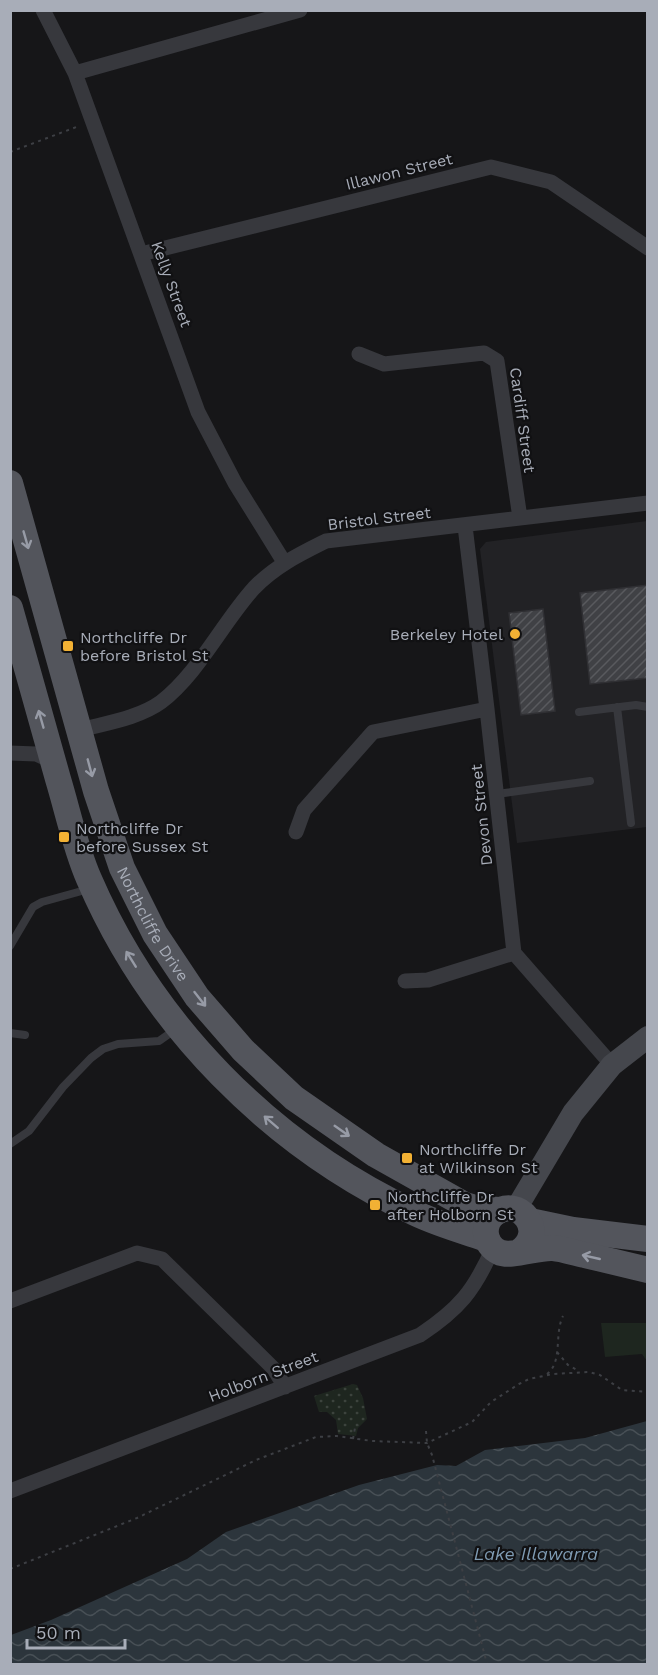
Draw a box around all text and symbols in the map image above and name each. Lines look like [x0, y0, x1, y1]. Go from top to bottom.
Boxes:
street label: Illawon Street [344, 149, 455, 194]
street label: Kelly Street [147, 239, 196, 330]
street label: Cardiff Street [506, 366, 539, 474]
street label: Bristol Street [326, 503, 432, 534]
one-way arrow [21, 530, 33, 549]
place label: Berkeley Hotel [390, 625, 503, 644]
marker: Berkeley Hotel [508, 627, 522, 641]
place label: Northcliffe Dr before Bristol St [80, 628, 209, 665]
marker: Northcliffe Dr before Bristol St [61, 639, 75, 653]
one-way arrow [35, 709, 47, 728]
one-way arrow [84, 758, 96, 777]
street label: Devon Street [467, 763, 496, 867]
place label: Northcliffe Dr before Sussex St [76, 819, 209, 856]
marker: Northcliffe Dr before Sussex St [57, 830, 71, 844]
street label: Northcliffe Drive [113, 864, 193, 985]
one-way arrow [125, 951, 137, 968]
one-way arrow [193, 991, 206, 1007]
one-way arrow [263, 1116, 279, 1129]
one-way arrow [333, 1125, 349, 1137]
place label: Northcliffe Dr at Wilkinson St [419, 1140, 538, 1177]
marker: Northcliffe Dr at Wilkinson St [400, 1151, 414, 1165]
place label: Northcliffe Dr after Holborn St [387, 1187, 514, 1224]
marker: Northcliffe Dr after Holborn St [368, 1198, 382, 1212]
one-way arrow [581, 1250, 600, 1262]
street label: Holborn Street [206, 1347, 321, 1406]
water label: Lake Illawarra [474, 1543, 598, 1564]
scale bar [27, 1612, 124, 1650]
text: 50 m [36, 1622, 81, 1643]

